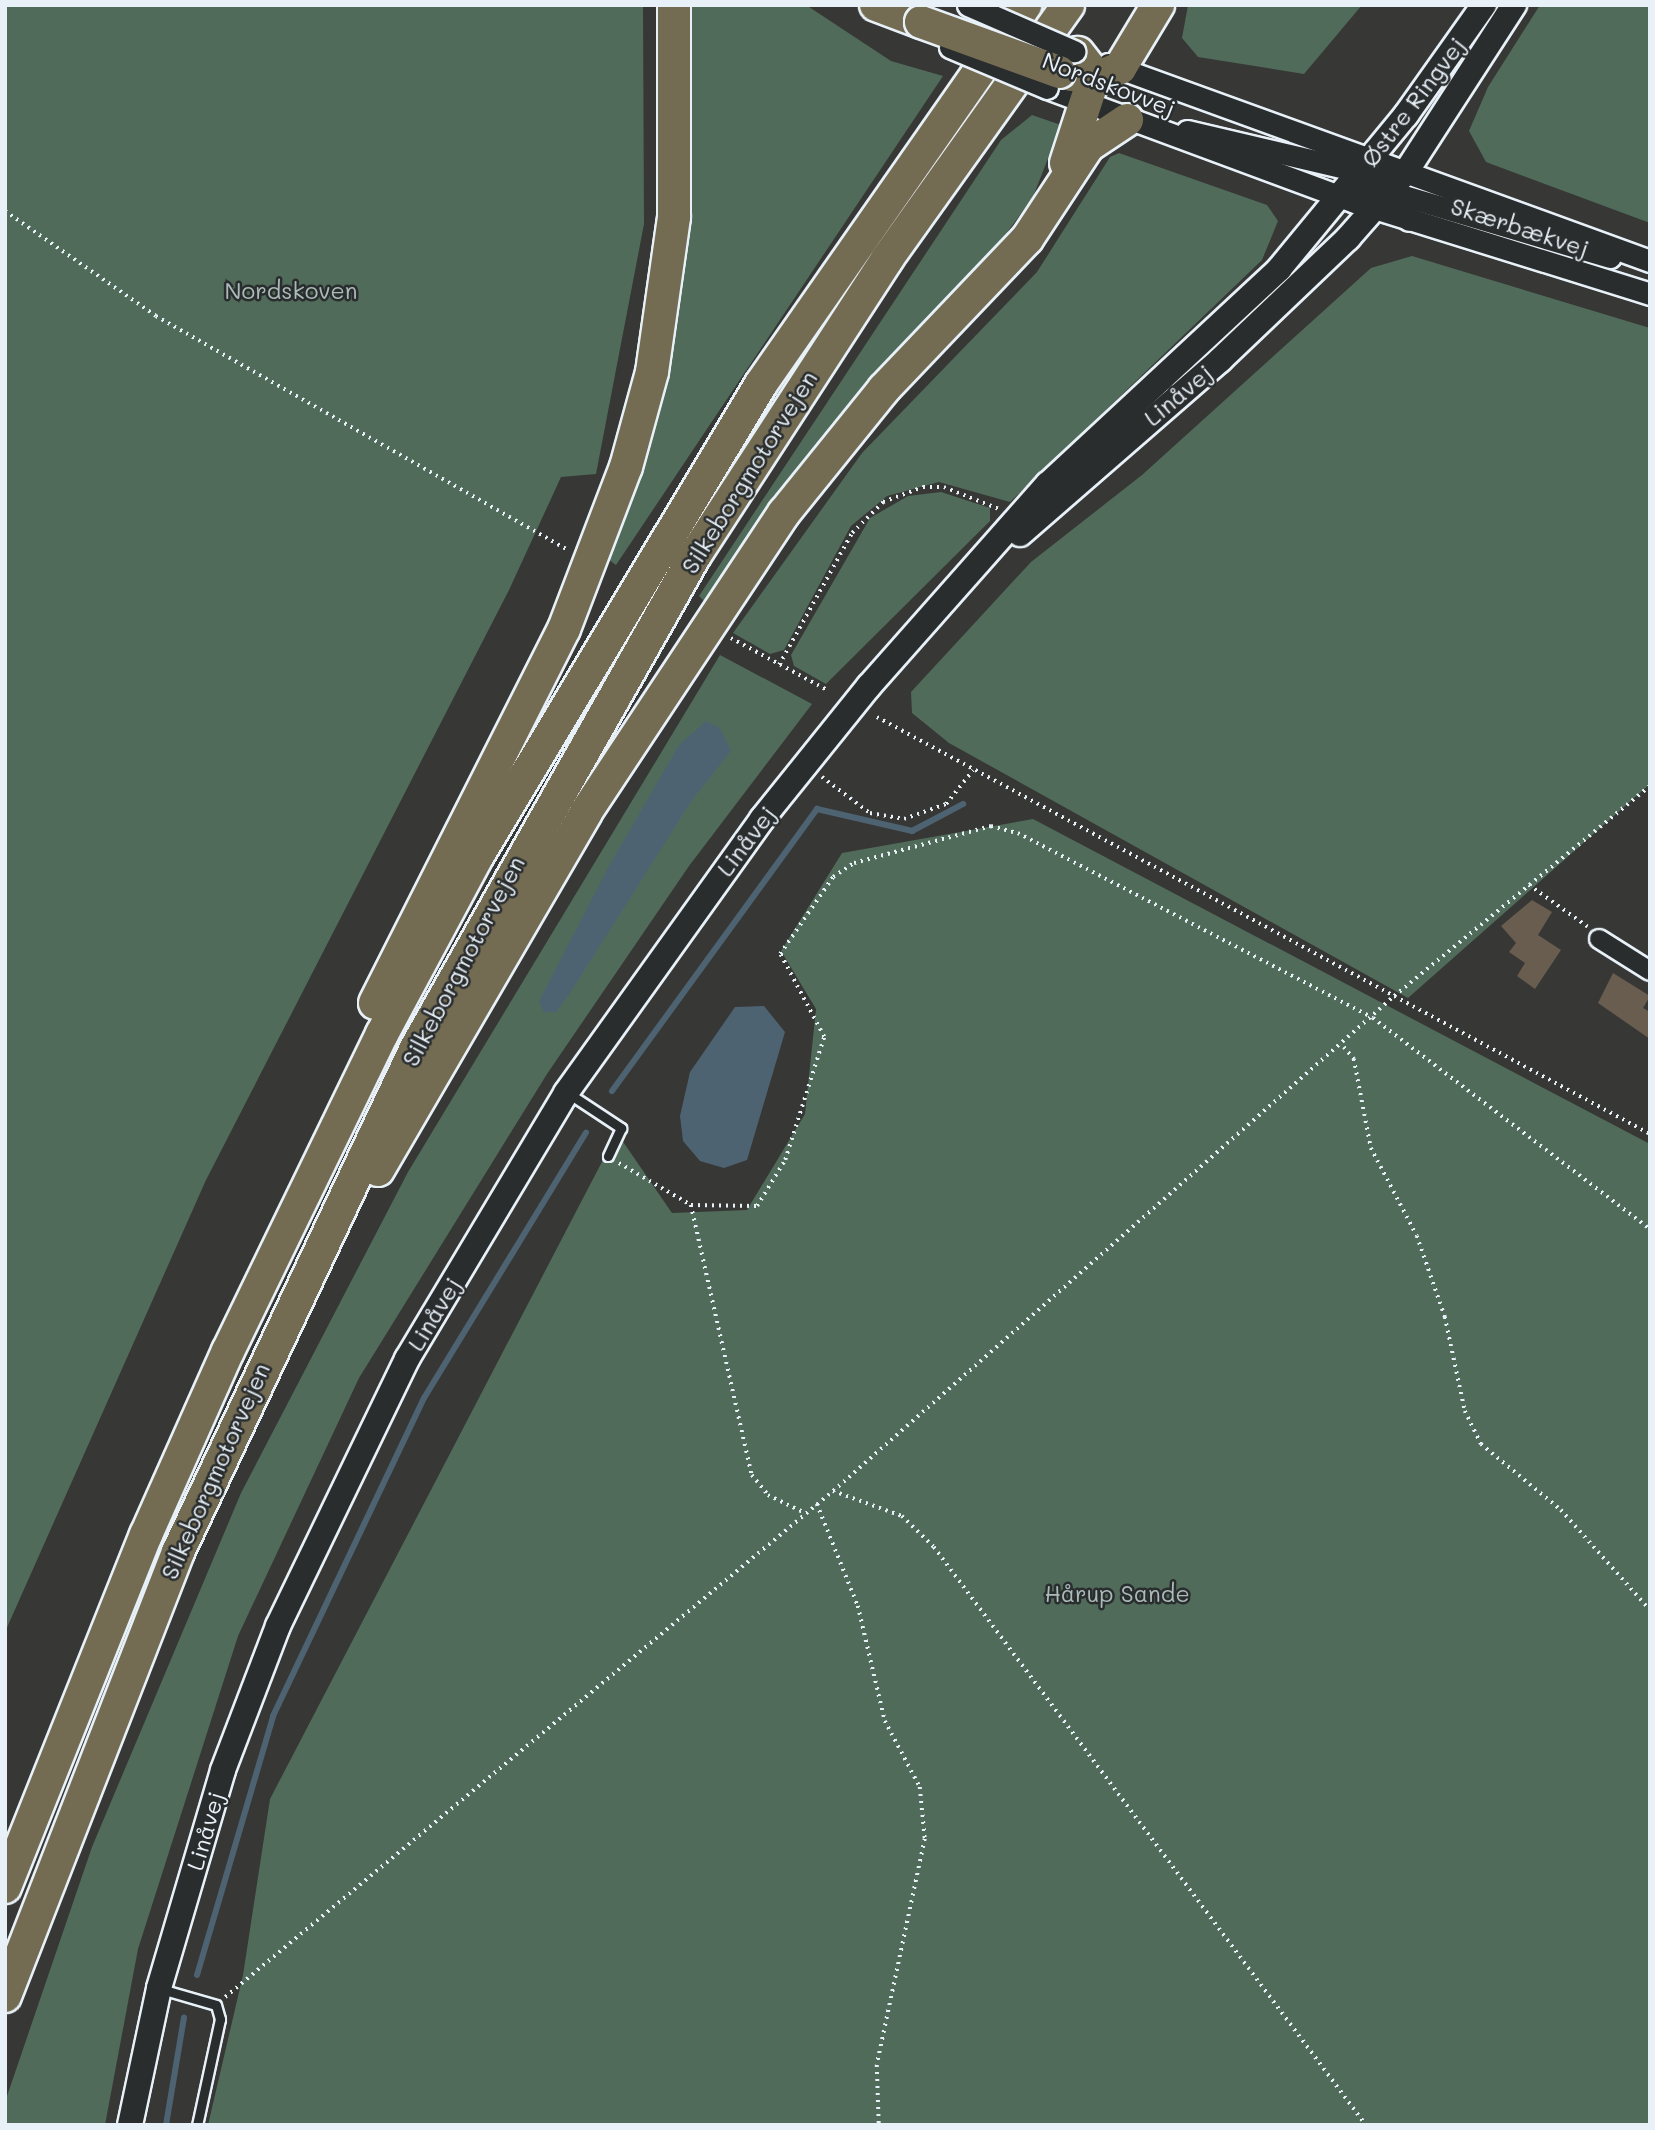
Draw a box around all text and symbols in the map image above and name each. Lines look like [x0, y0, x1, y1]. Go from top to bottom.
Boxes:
street label: Østre Ringvej [1355, 32, 1471, 172]
street label: Nordskovvej [1039, 46, 1179, 122]
street label: Skærbækvej [1448, 192, 1592, 262]
park label: Nordskoven [225, 276, 357, 304]
street label: Linåvej [1138, 359, 1218, 431]
street label: Silkeborgmotorvejen [675, 366, 823, 578]
street label: Linåvej [711, 801, 781, 881]
street label: Silkeborgmotorvejen [396, 851, 530, 1071]
street label: Linåvej [401, 1272, 467, 1356]
street label: Silkeborgmotorvejen [155, 1359, 275, 1583]
park label: Hårup Sande [1044, 1579, 1190, 1607]
street label: Linåvej [181, 1789, 229, 1873]

